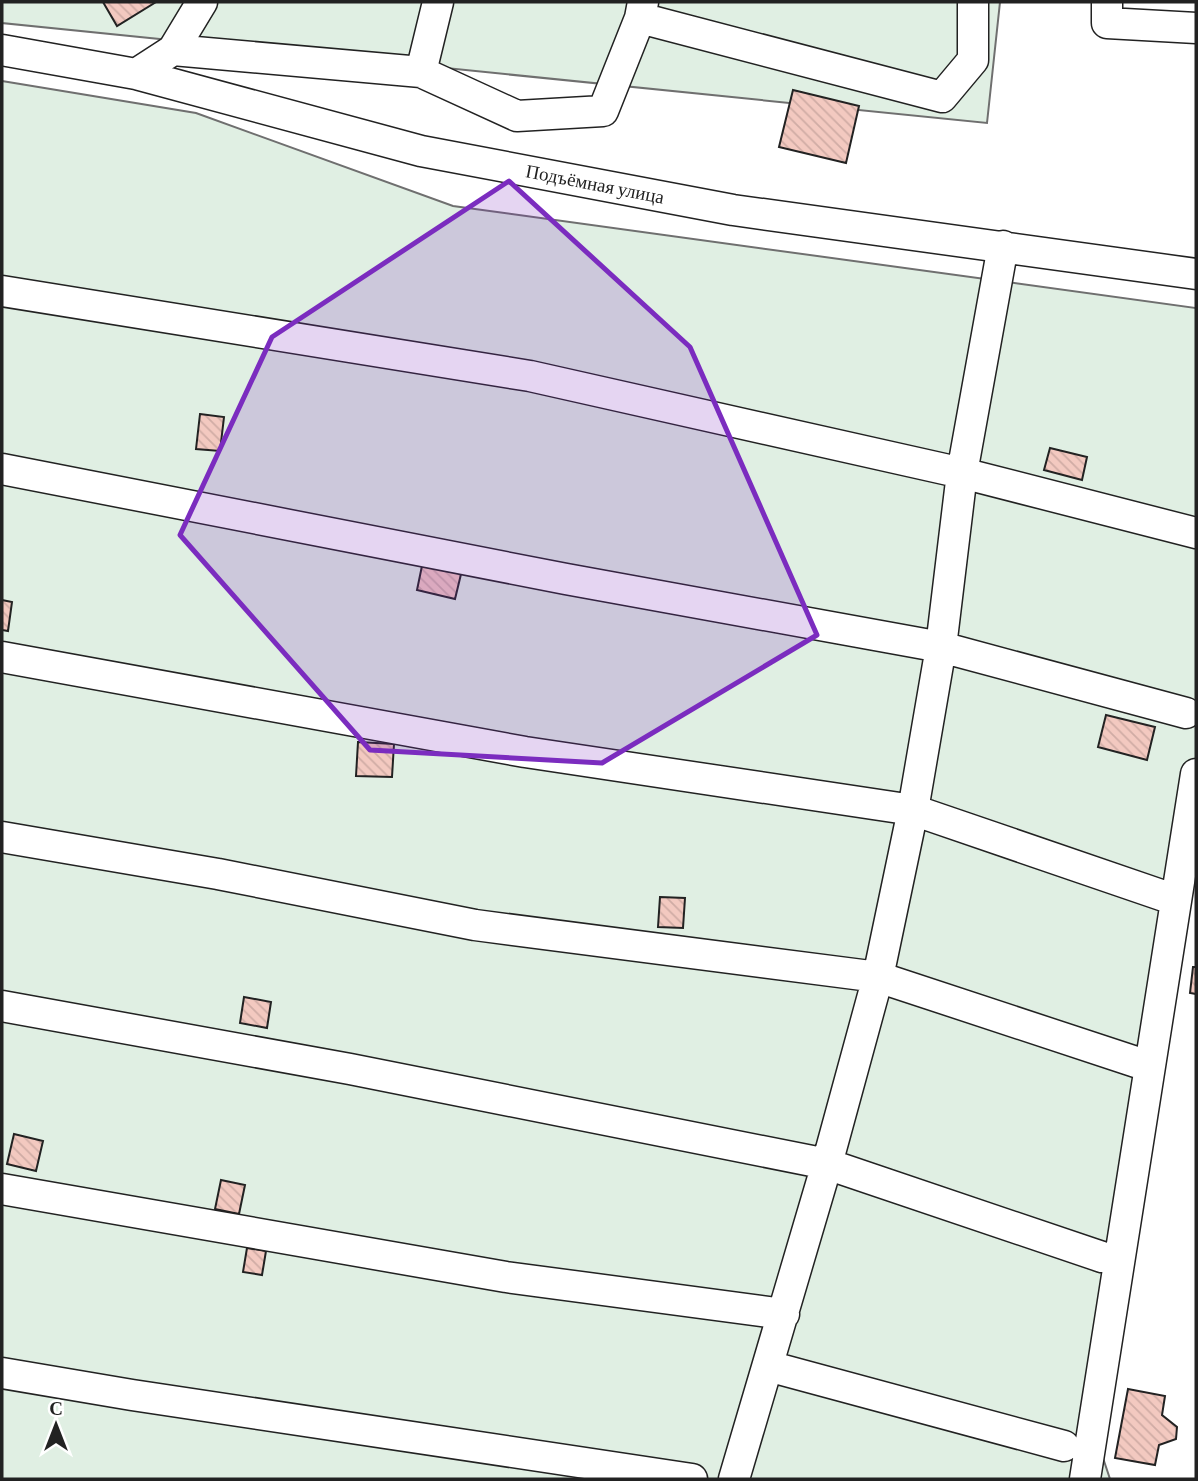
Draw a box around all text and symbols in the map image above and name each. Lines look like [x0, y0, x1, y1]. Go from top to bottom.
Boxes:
street label: Подъёмная улица [524, 160, 666, 208]
north arrow [21, 1390, 91, 1460]
text: С [49, 1398, 63, 1419]

